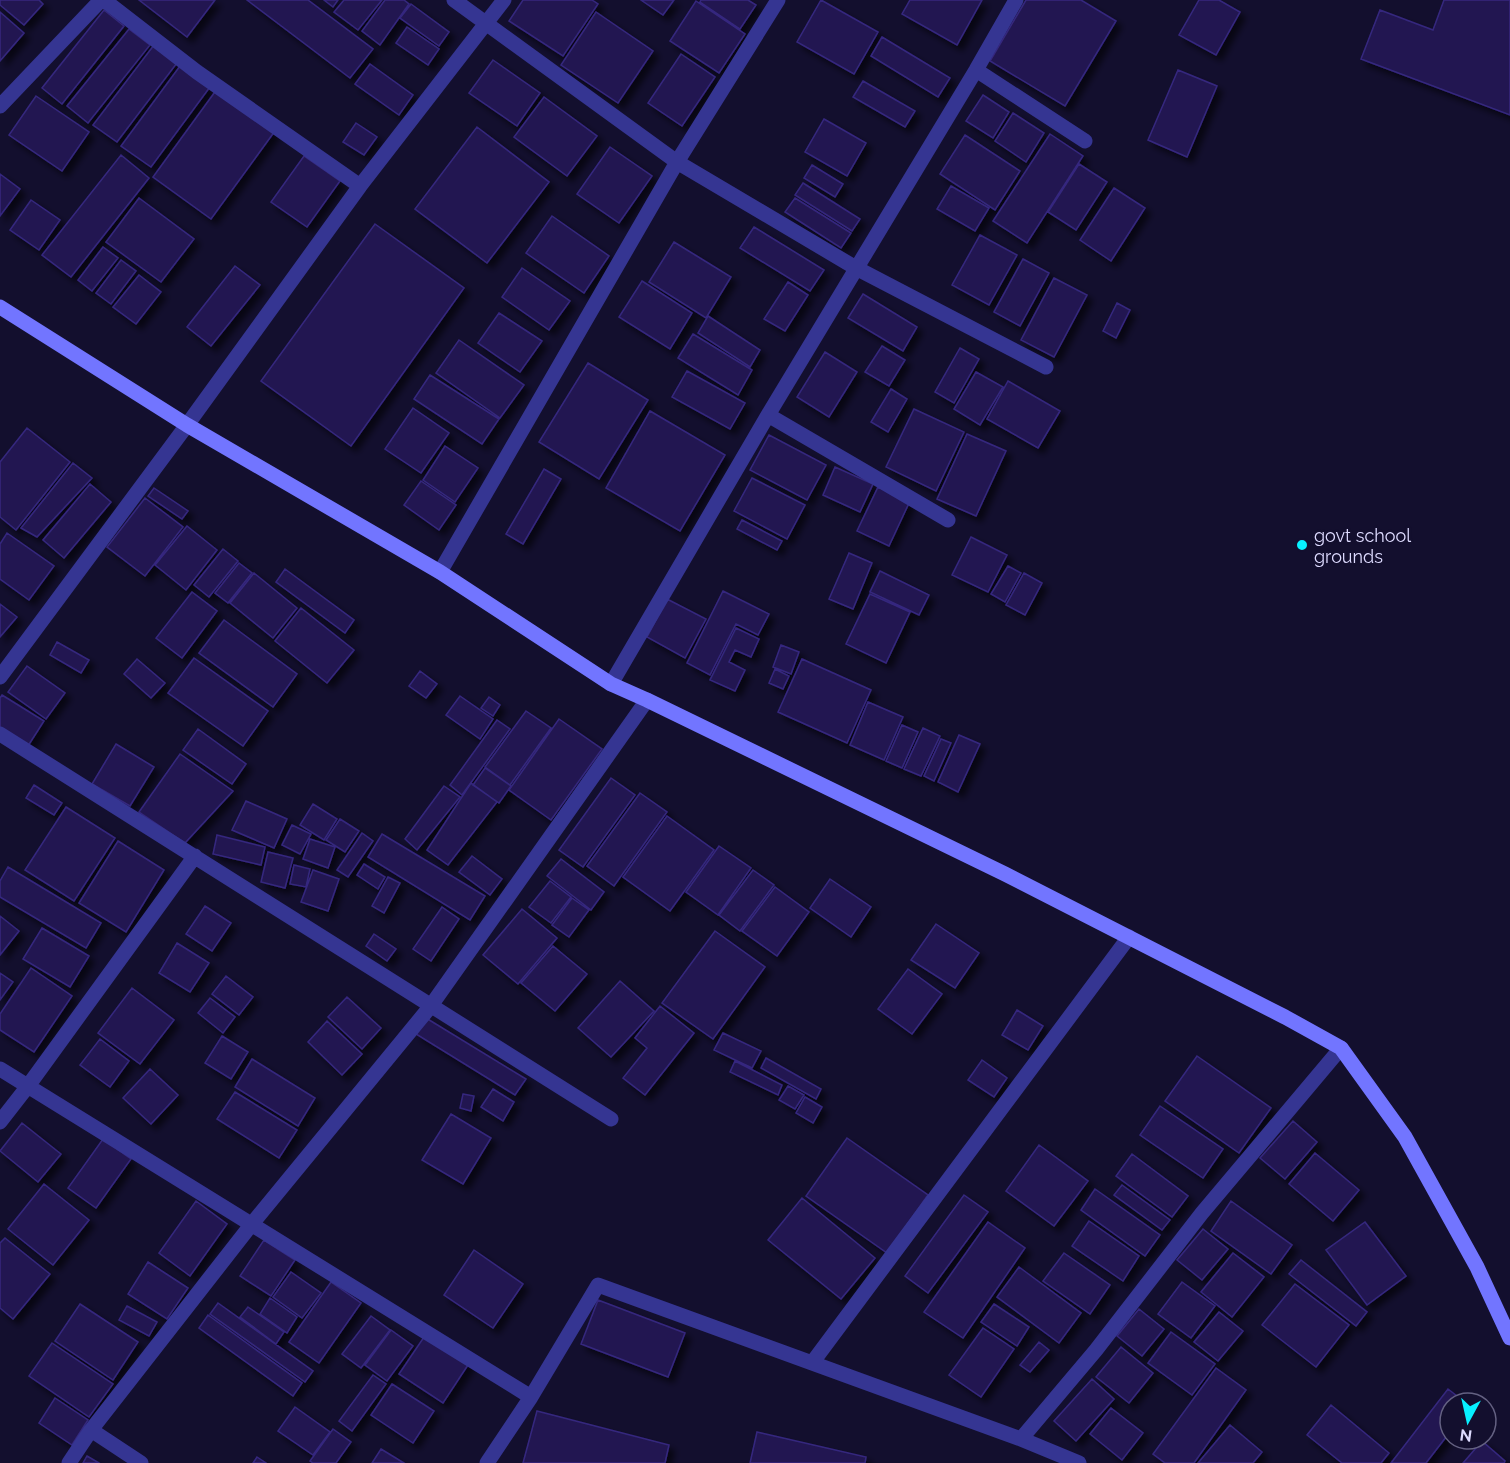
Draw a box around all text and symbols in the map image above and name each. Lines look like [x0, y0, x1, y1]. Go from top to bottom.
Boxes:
place label: govt school grounds [1314, 525, 1411, 567]
marker: govt school grounds [1295, 538, 1309, 552]
north arrow [1438, 1391, 1498, 1451]
text: N [1459, 1425, 1473, 1446]

